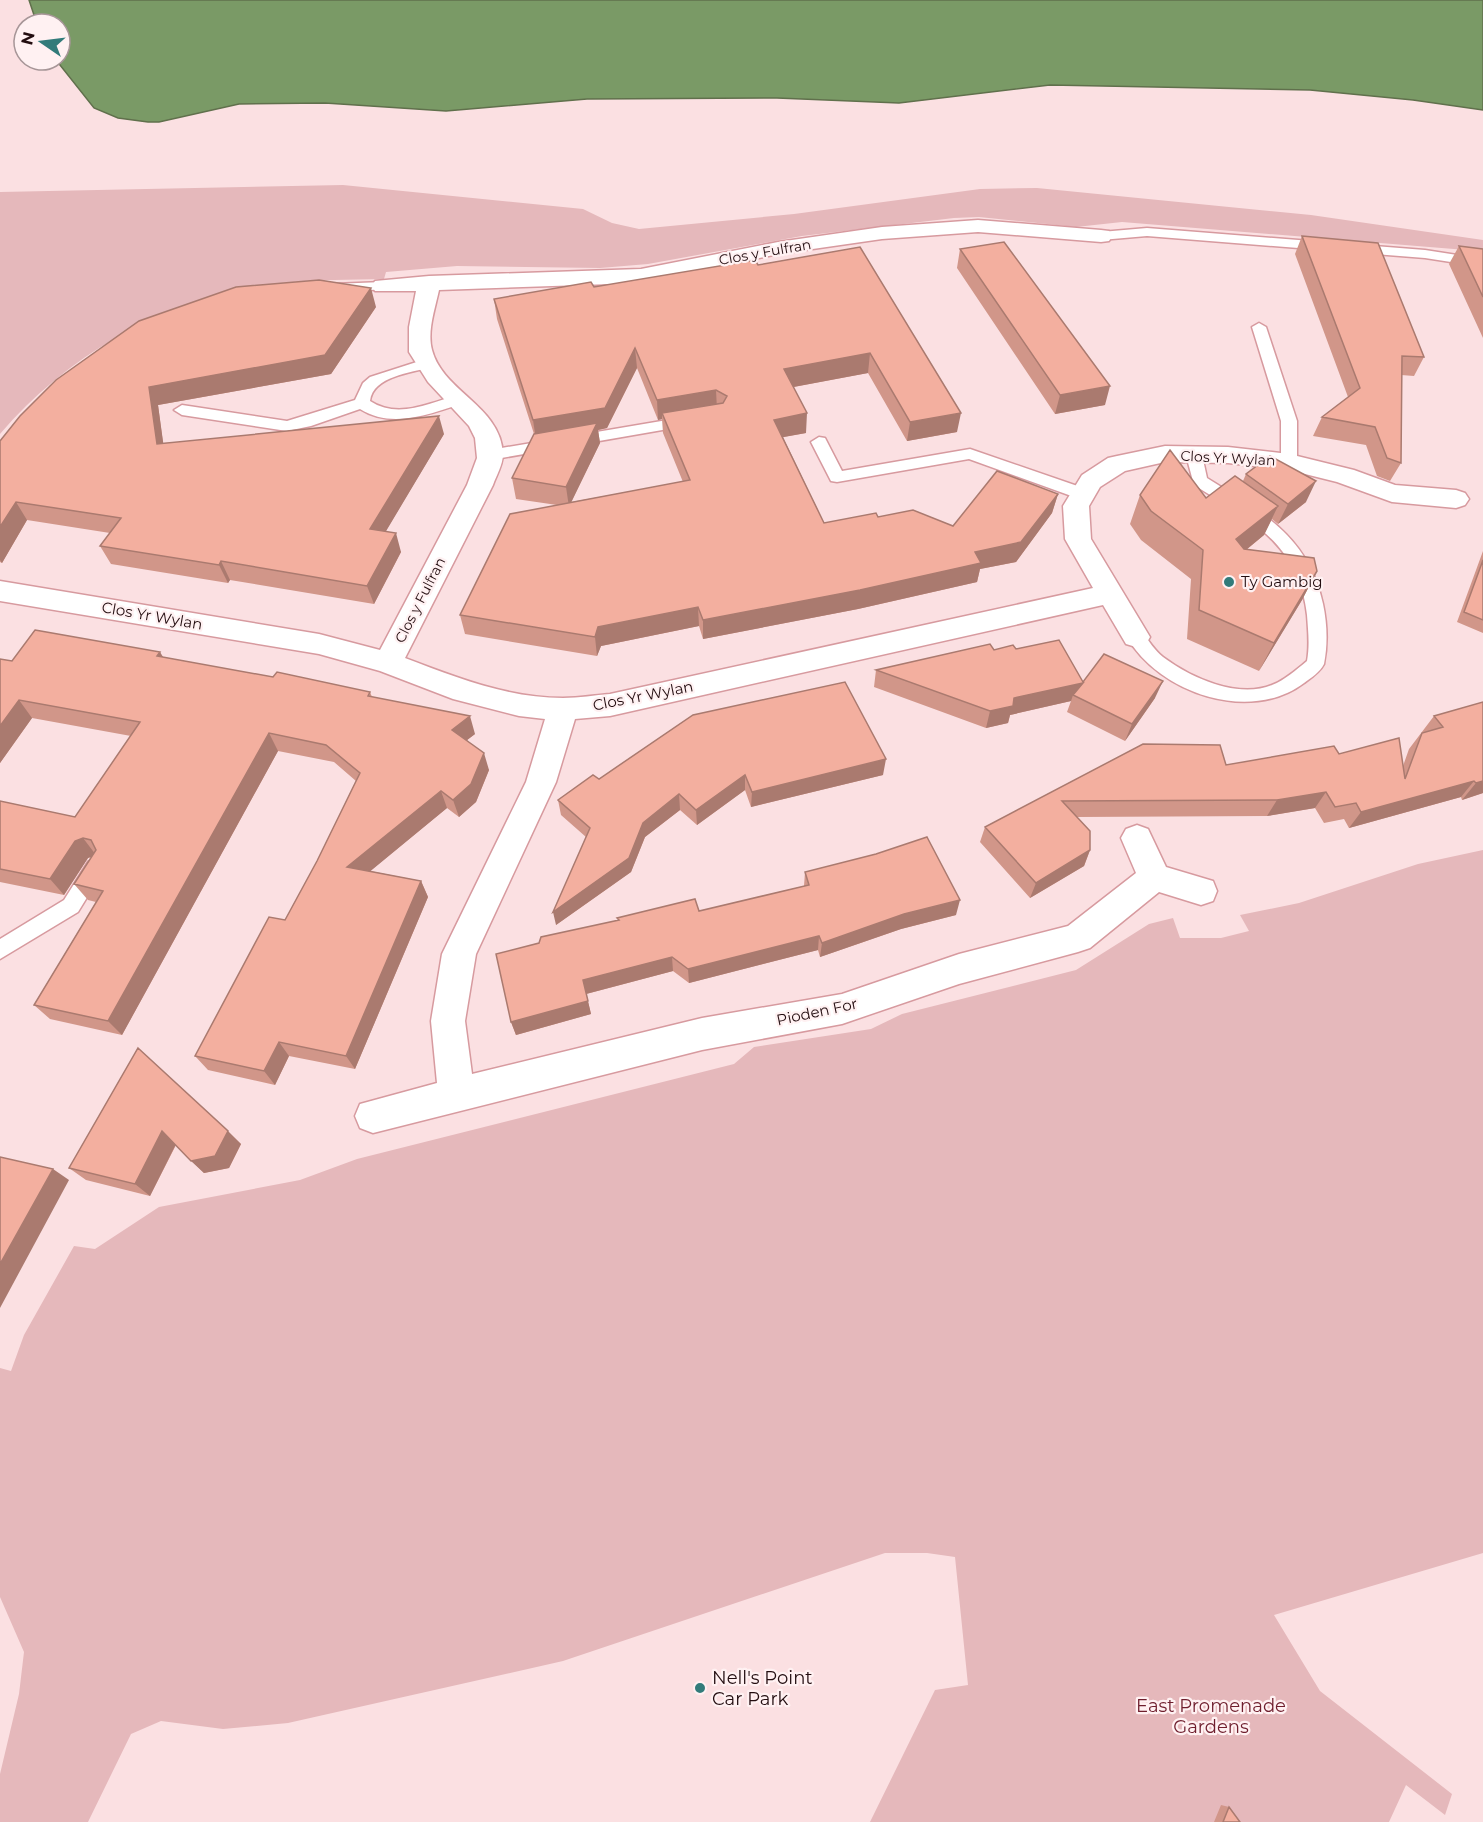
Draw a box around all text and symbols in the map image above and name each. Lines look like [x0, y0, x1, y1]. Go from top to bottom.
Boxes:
north arrow [12, 12, 72, 72]
text: N [17, 30, 39, 47]
street label: Clos y Fulfran [717, 235, 813, 269]
street label: Clos Yr Wylan [1180, 447, 1276, 469]
street label: Clos y Fulfran [391, 554, 449, 646]
place label: Ty Gambig [1241, 572, 1323, 591]
marker: Ty Gambig [1222, 575, 1236, 589]
street label: Clos Yr Wylan [100, 597, 204, 634]
street label: Clos Yr Wylan [591, 676, 695, 715]
street label: Pioden For [775, 994, 859, 1029]
place label: Nell's Point Car Park [712, 1667, 813, 1710]
marker: Nell's Point Car Park [693, 1681, 707, 1695]
park label: East Promenade Gardens [1136, 1695, 1286, 1738]

